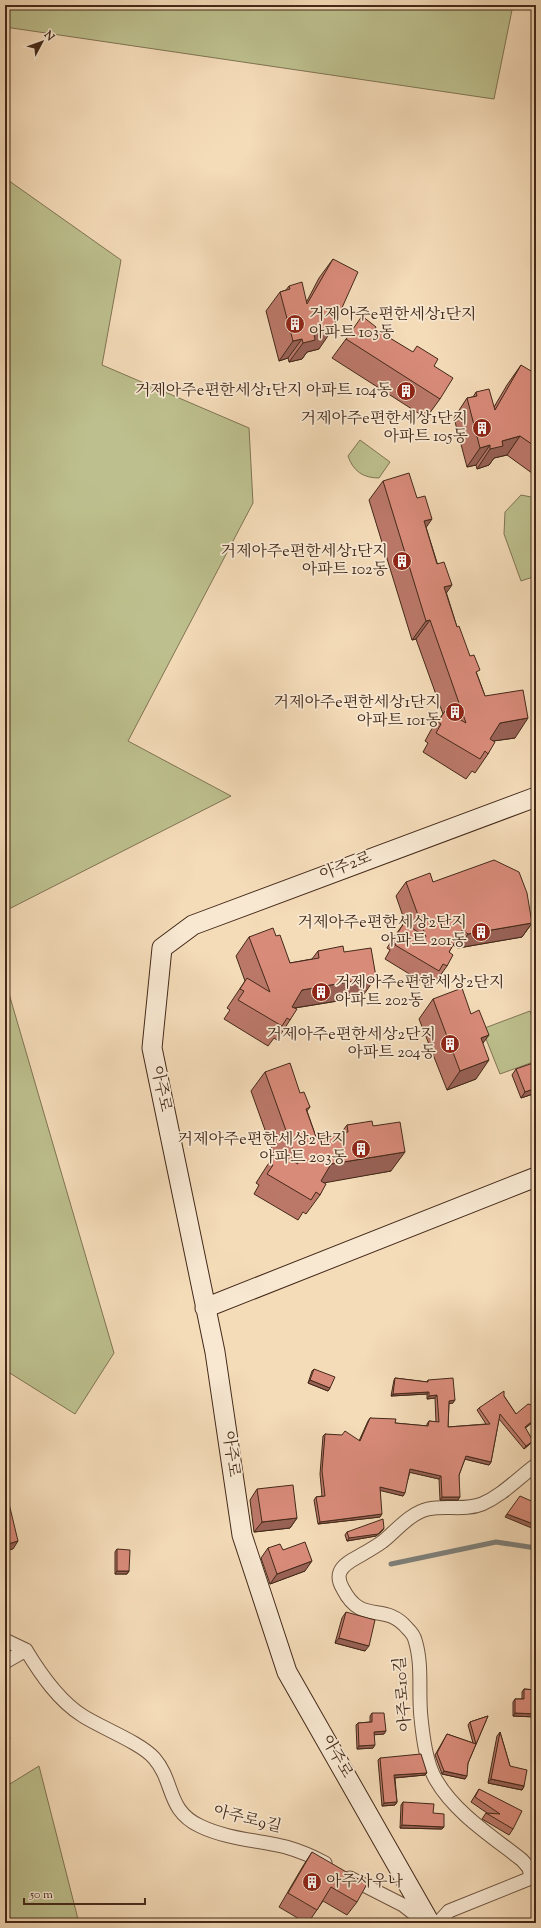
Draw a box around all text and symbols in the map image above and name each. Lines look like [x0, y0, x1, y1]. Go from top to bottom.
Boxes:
north arrow [22, 22, 62, 62]
text: N [39, 27, 58, 45]
place label: 거제아주e편한세상1단지 아파트 103동 [309, 304, 476, 345]
building icon: 거제아주e편한세상1단지 아파트 103동 [284, 313, 306, 335]
place label: 거제아주e편한세상1단지 아파트 104동 [135, 380, 393, 403]
building icon: 거제아주e편한세상1단지 아파트 104동 [395, 380, 417, 402]
place label: 거제아주e편한세상1단지 아파트 105동 [301, 408, 469, 449]
building icon: 거제아주e편한세상1단지 아파트 105동 [471, 417, 493, 439]
place label: 거제아주e편한세상1단지 아파트 102동 [221, 541, 389, 582]
building icon: 거제아주e편한세상1단지 아파트 102동 [391, 550, 413, 572]
place label: 거제아주e편한세상1단지 아파트 101동 [274, 692, 442, 733]
building icon: 거제아주e편한세상1단지 아파트 101동 [444, 701, 466, 723]
street label: 아주2로 [317, 846, 376, 887]
place label: 거제아주e편한세상2단지 아파트 201동 [297, 912, 468, 953]
building icon: 거제아주e편한세상2단지 아파트 201동 [470, 921, 492, 943]
place label: 거제아주e편한세상2단지 아파트 202동 [335, 972, 505, 1013]
building icon: 거제아주e편한세상2단지 아파트 202동 [310, 981, 332, 1003]
place label: 거제아주e편한세상2단지 아파트 204동 [266, 1024, 437, 1065]
building icon: 거제아주e편한세상2단지 아파트 204동 [439, 1033, 461, 1055]
street label: 아주로 [144, 1064, 176, 1115]
place label: 거제아주e편한세상2단지 아파트 203동 [177, 1129, 348, 1170]
building icon: 거제아주e편한세상2단지 아파트 203동 [350, 1138, 372, 1160]
street label: 아주로 [215, 1429, 245, 1479]
street label: 아주로10길 [389, 1655, 419, 1733]
street label: 아주로 [314, 1731, 358, 1783]
street label: 아주로9길 [210, 1800, 284, 1840]
building icon: 아주사우나 [301, 1871, 323, 1893]
place label: 아주사우나 [326, 1871, 404, 1894]
scale bar [24, 1880, 145, 1906]
text: 50 m [29, 1886, 53, 1904]

